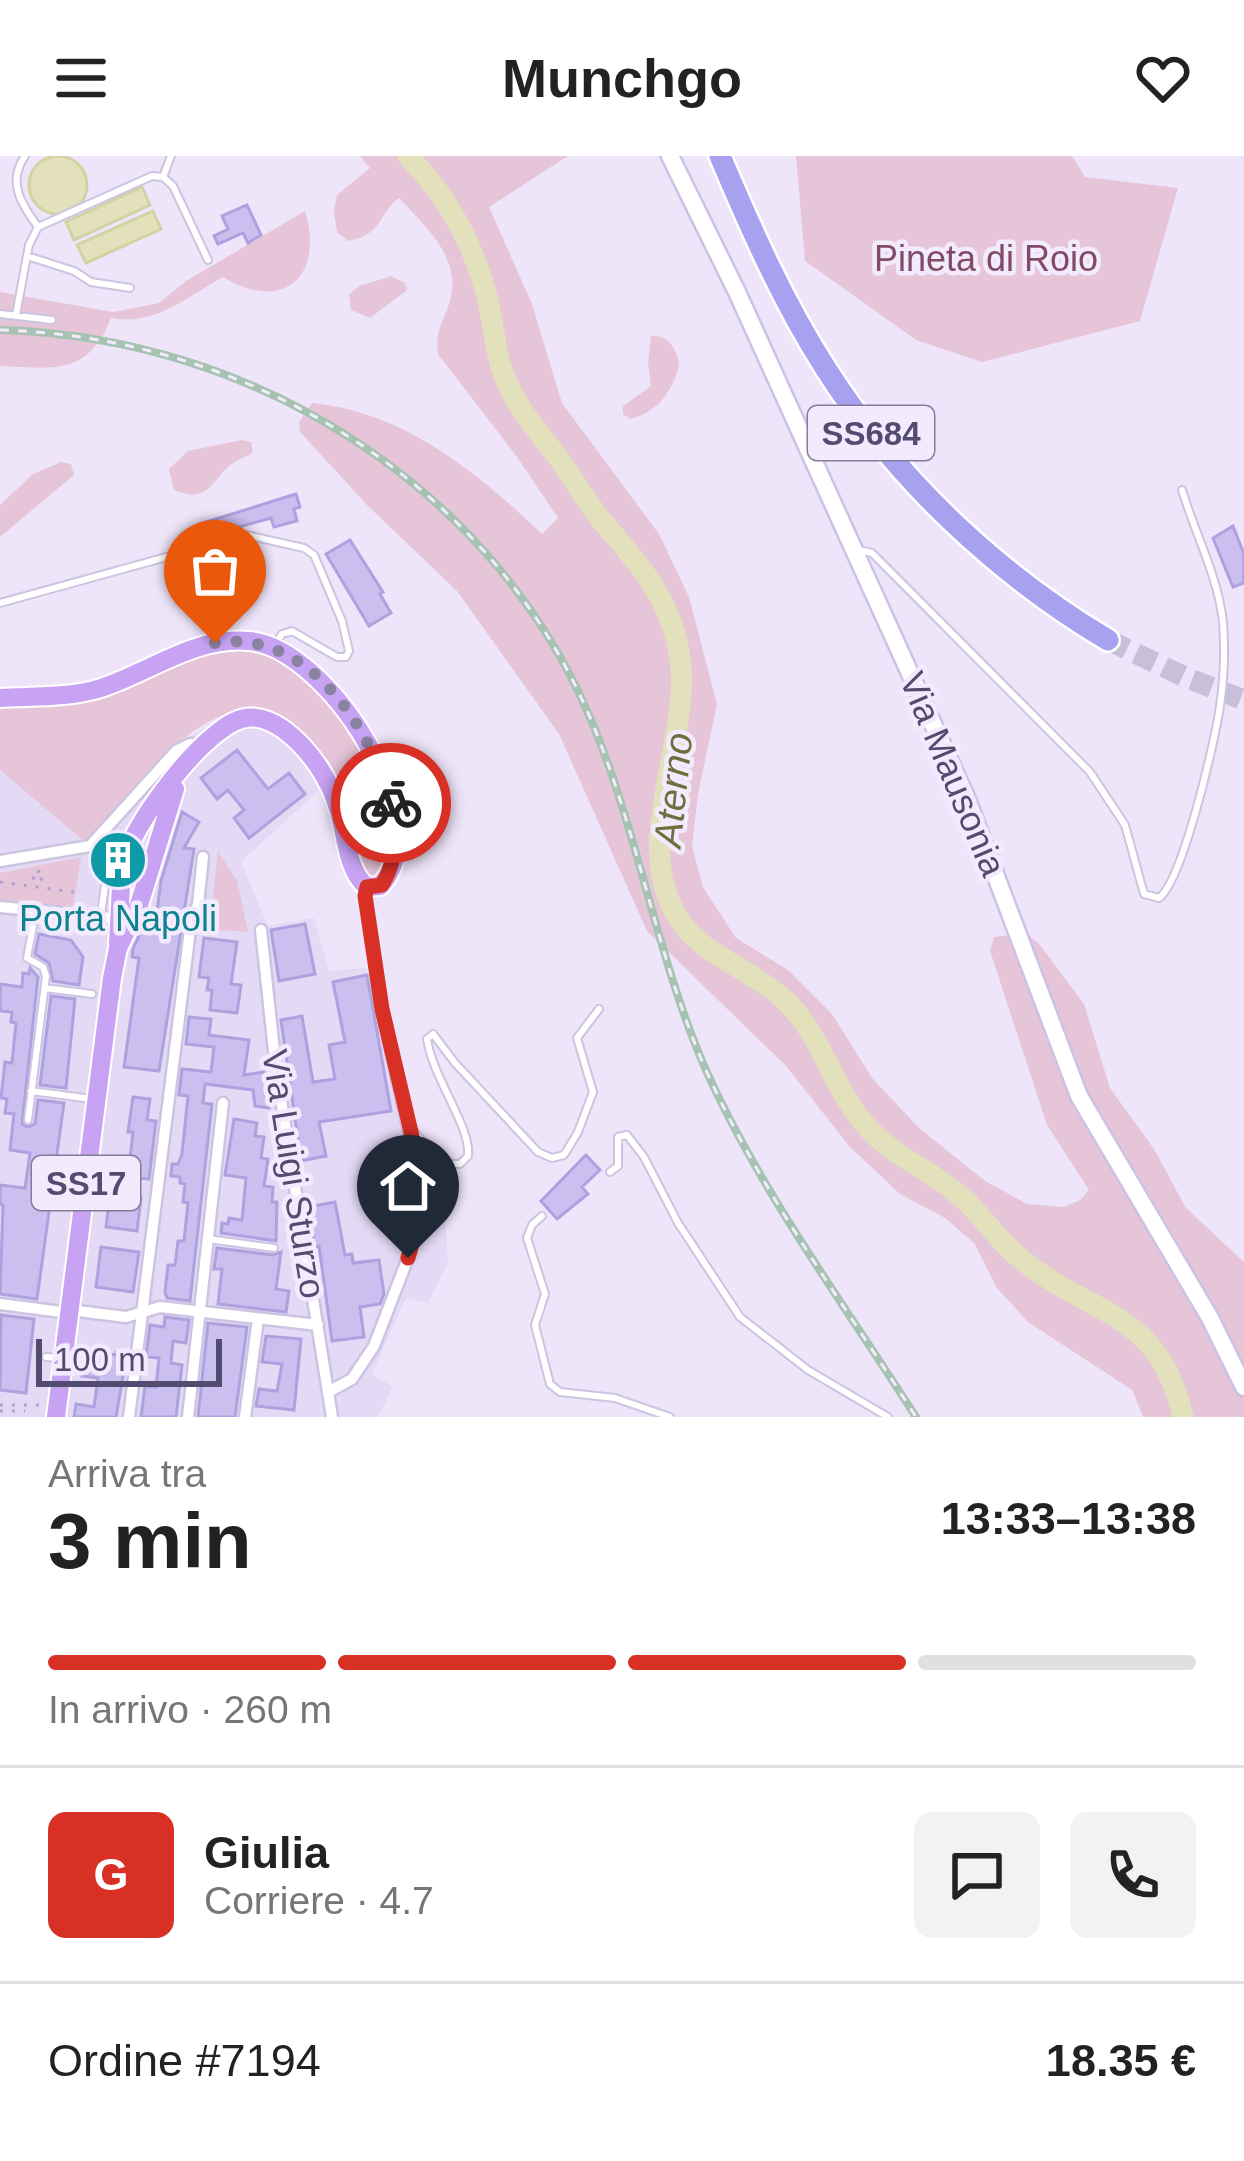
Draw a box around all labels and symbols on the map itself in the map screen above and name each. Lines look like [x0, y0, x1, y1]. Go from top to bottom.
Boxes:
park label: Pineta di Roio [874, 238, 1098, 279]
road number: SS684 [808, 406, 934, 460]
pin [164, 520, 266, 643]
street label: Via Mausonia [892, 666, 1015, 883]
water label: Aterno [645, 731, 700, 851]
courier [331, 743, 451, 863]
building icon: Porta Napoli [87, 829, 149, 891]
place label: Porta Napoli [19, 898, 217, 939]
street label: Via Luigi Sturzo [254, 1047, 334, 1301]
pin [357, 1135, 459, 1258]
road number: SS17 [32, 1156, 140, 1210]
scale bar [36, 1333, 222, 1386]

